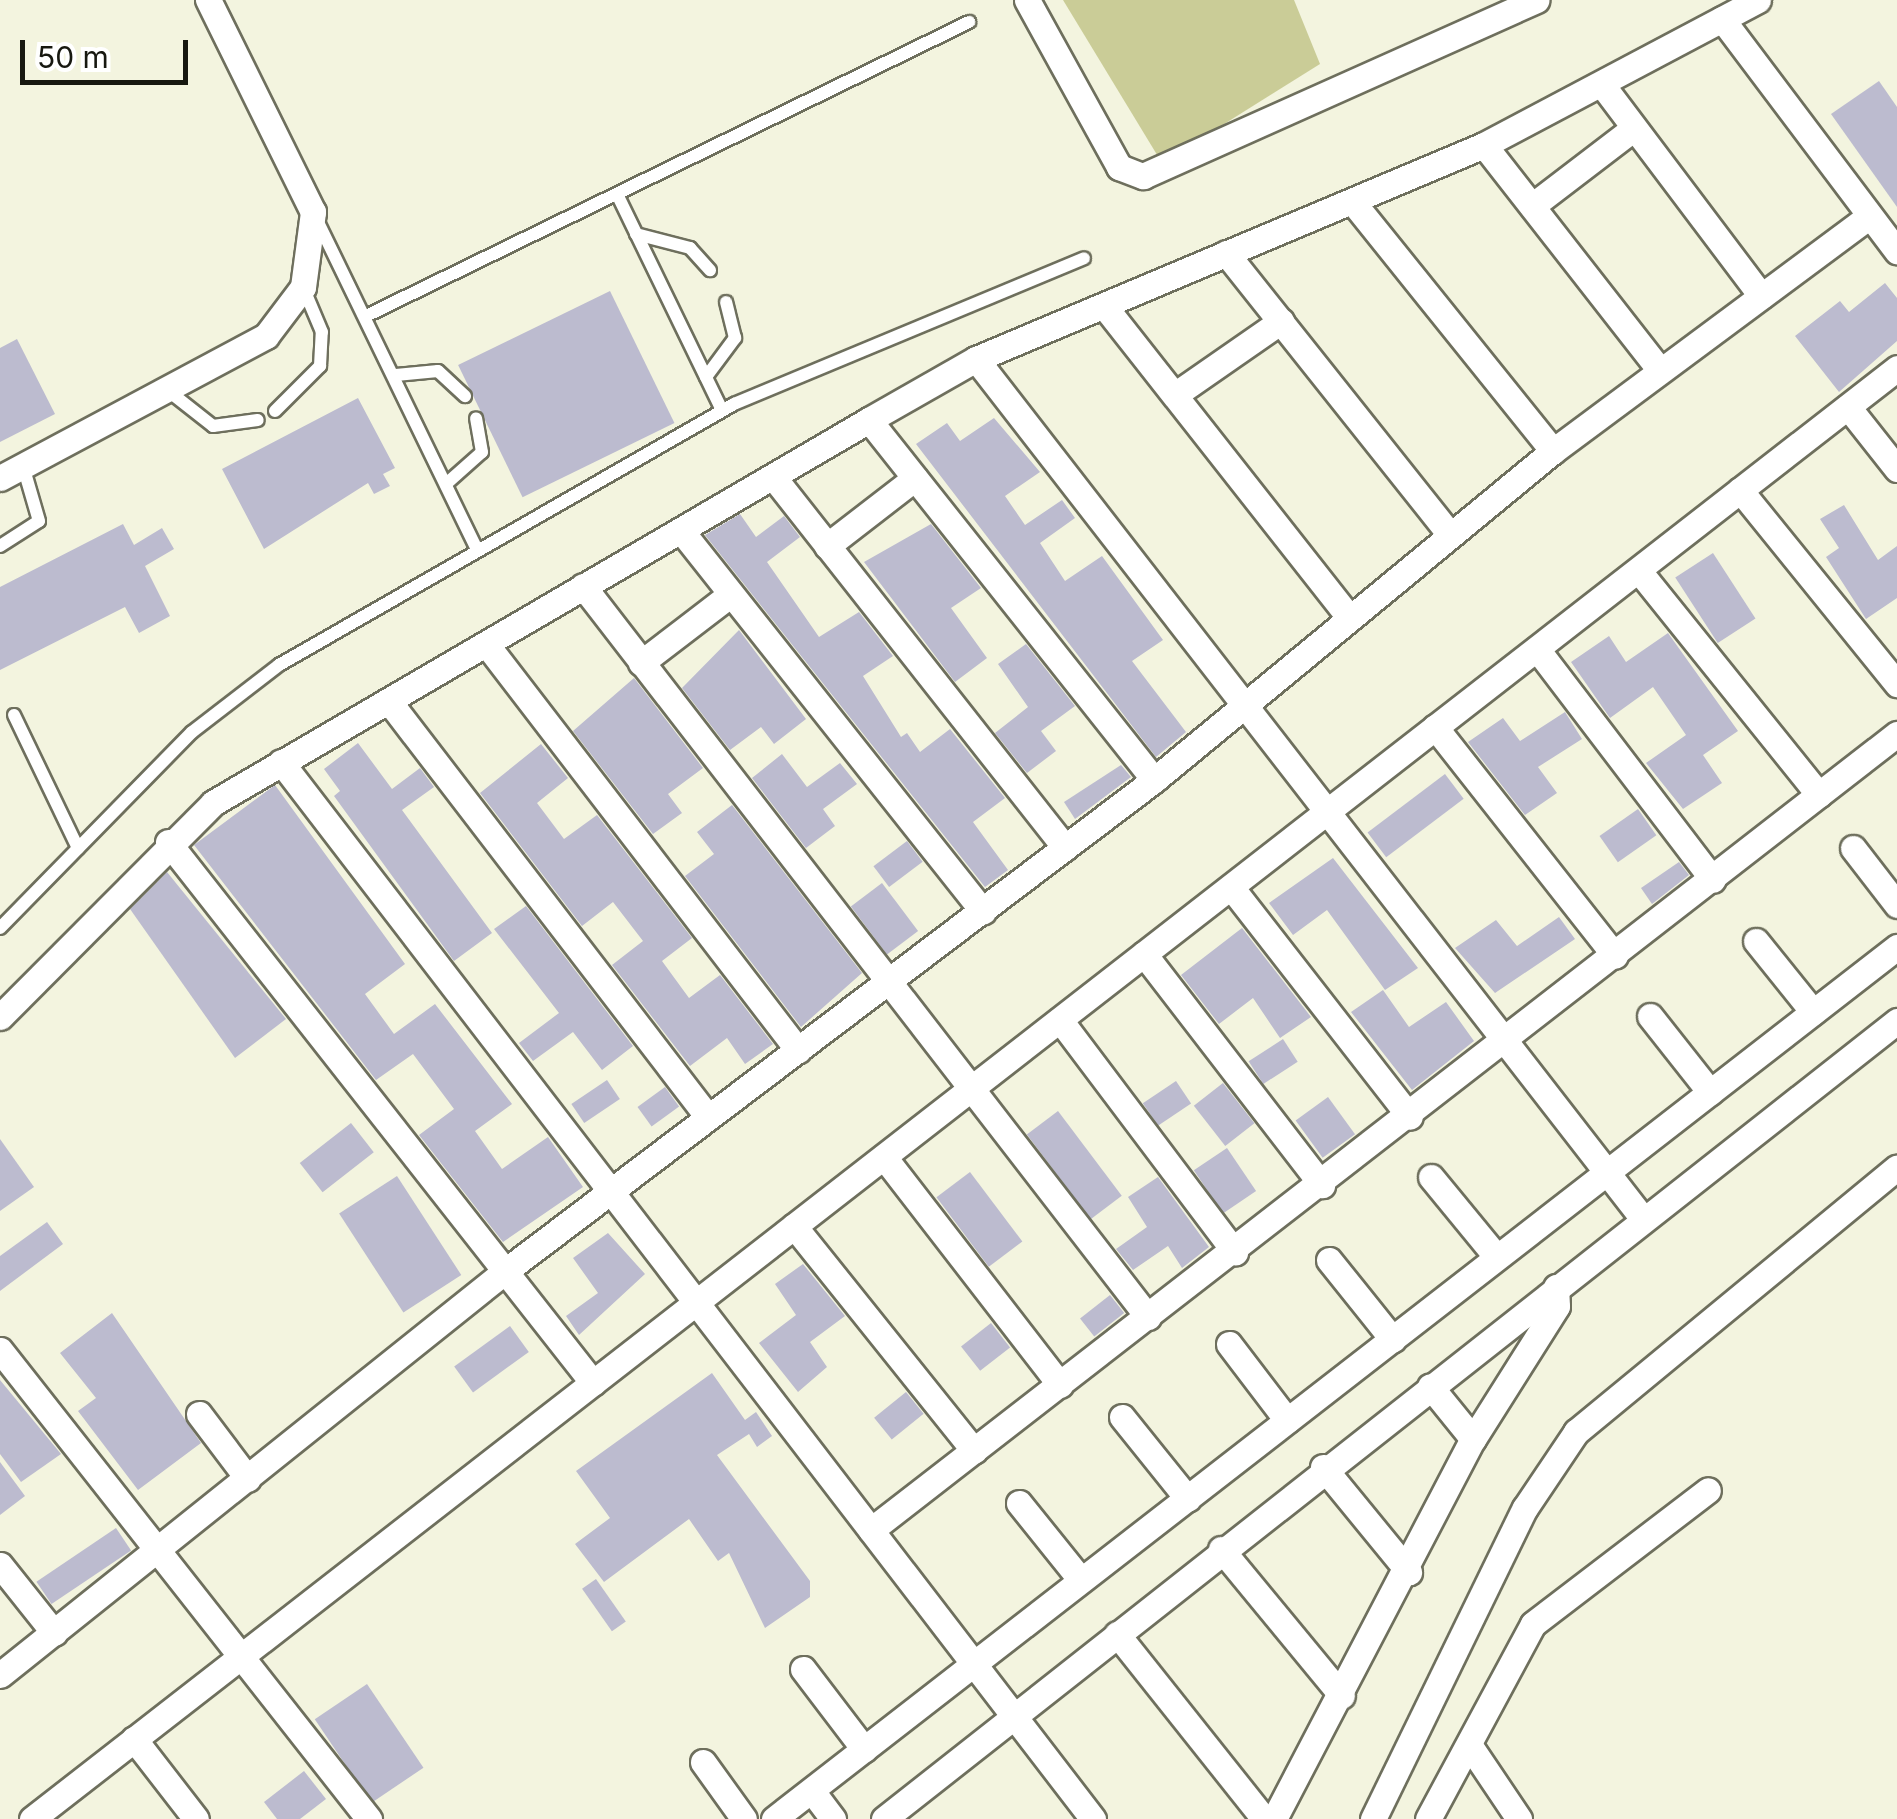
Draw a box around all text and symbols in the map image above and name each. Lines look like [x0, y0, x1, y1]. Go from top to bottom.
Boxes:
scale bar [25, 20, 192, 82]
text: 50 m [37, 39, 109, 75]

